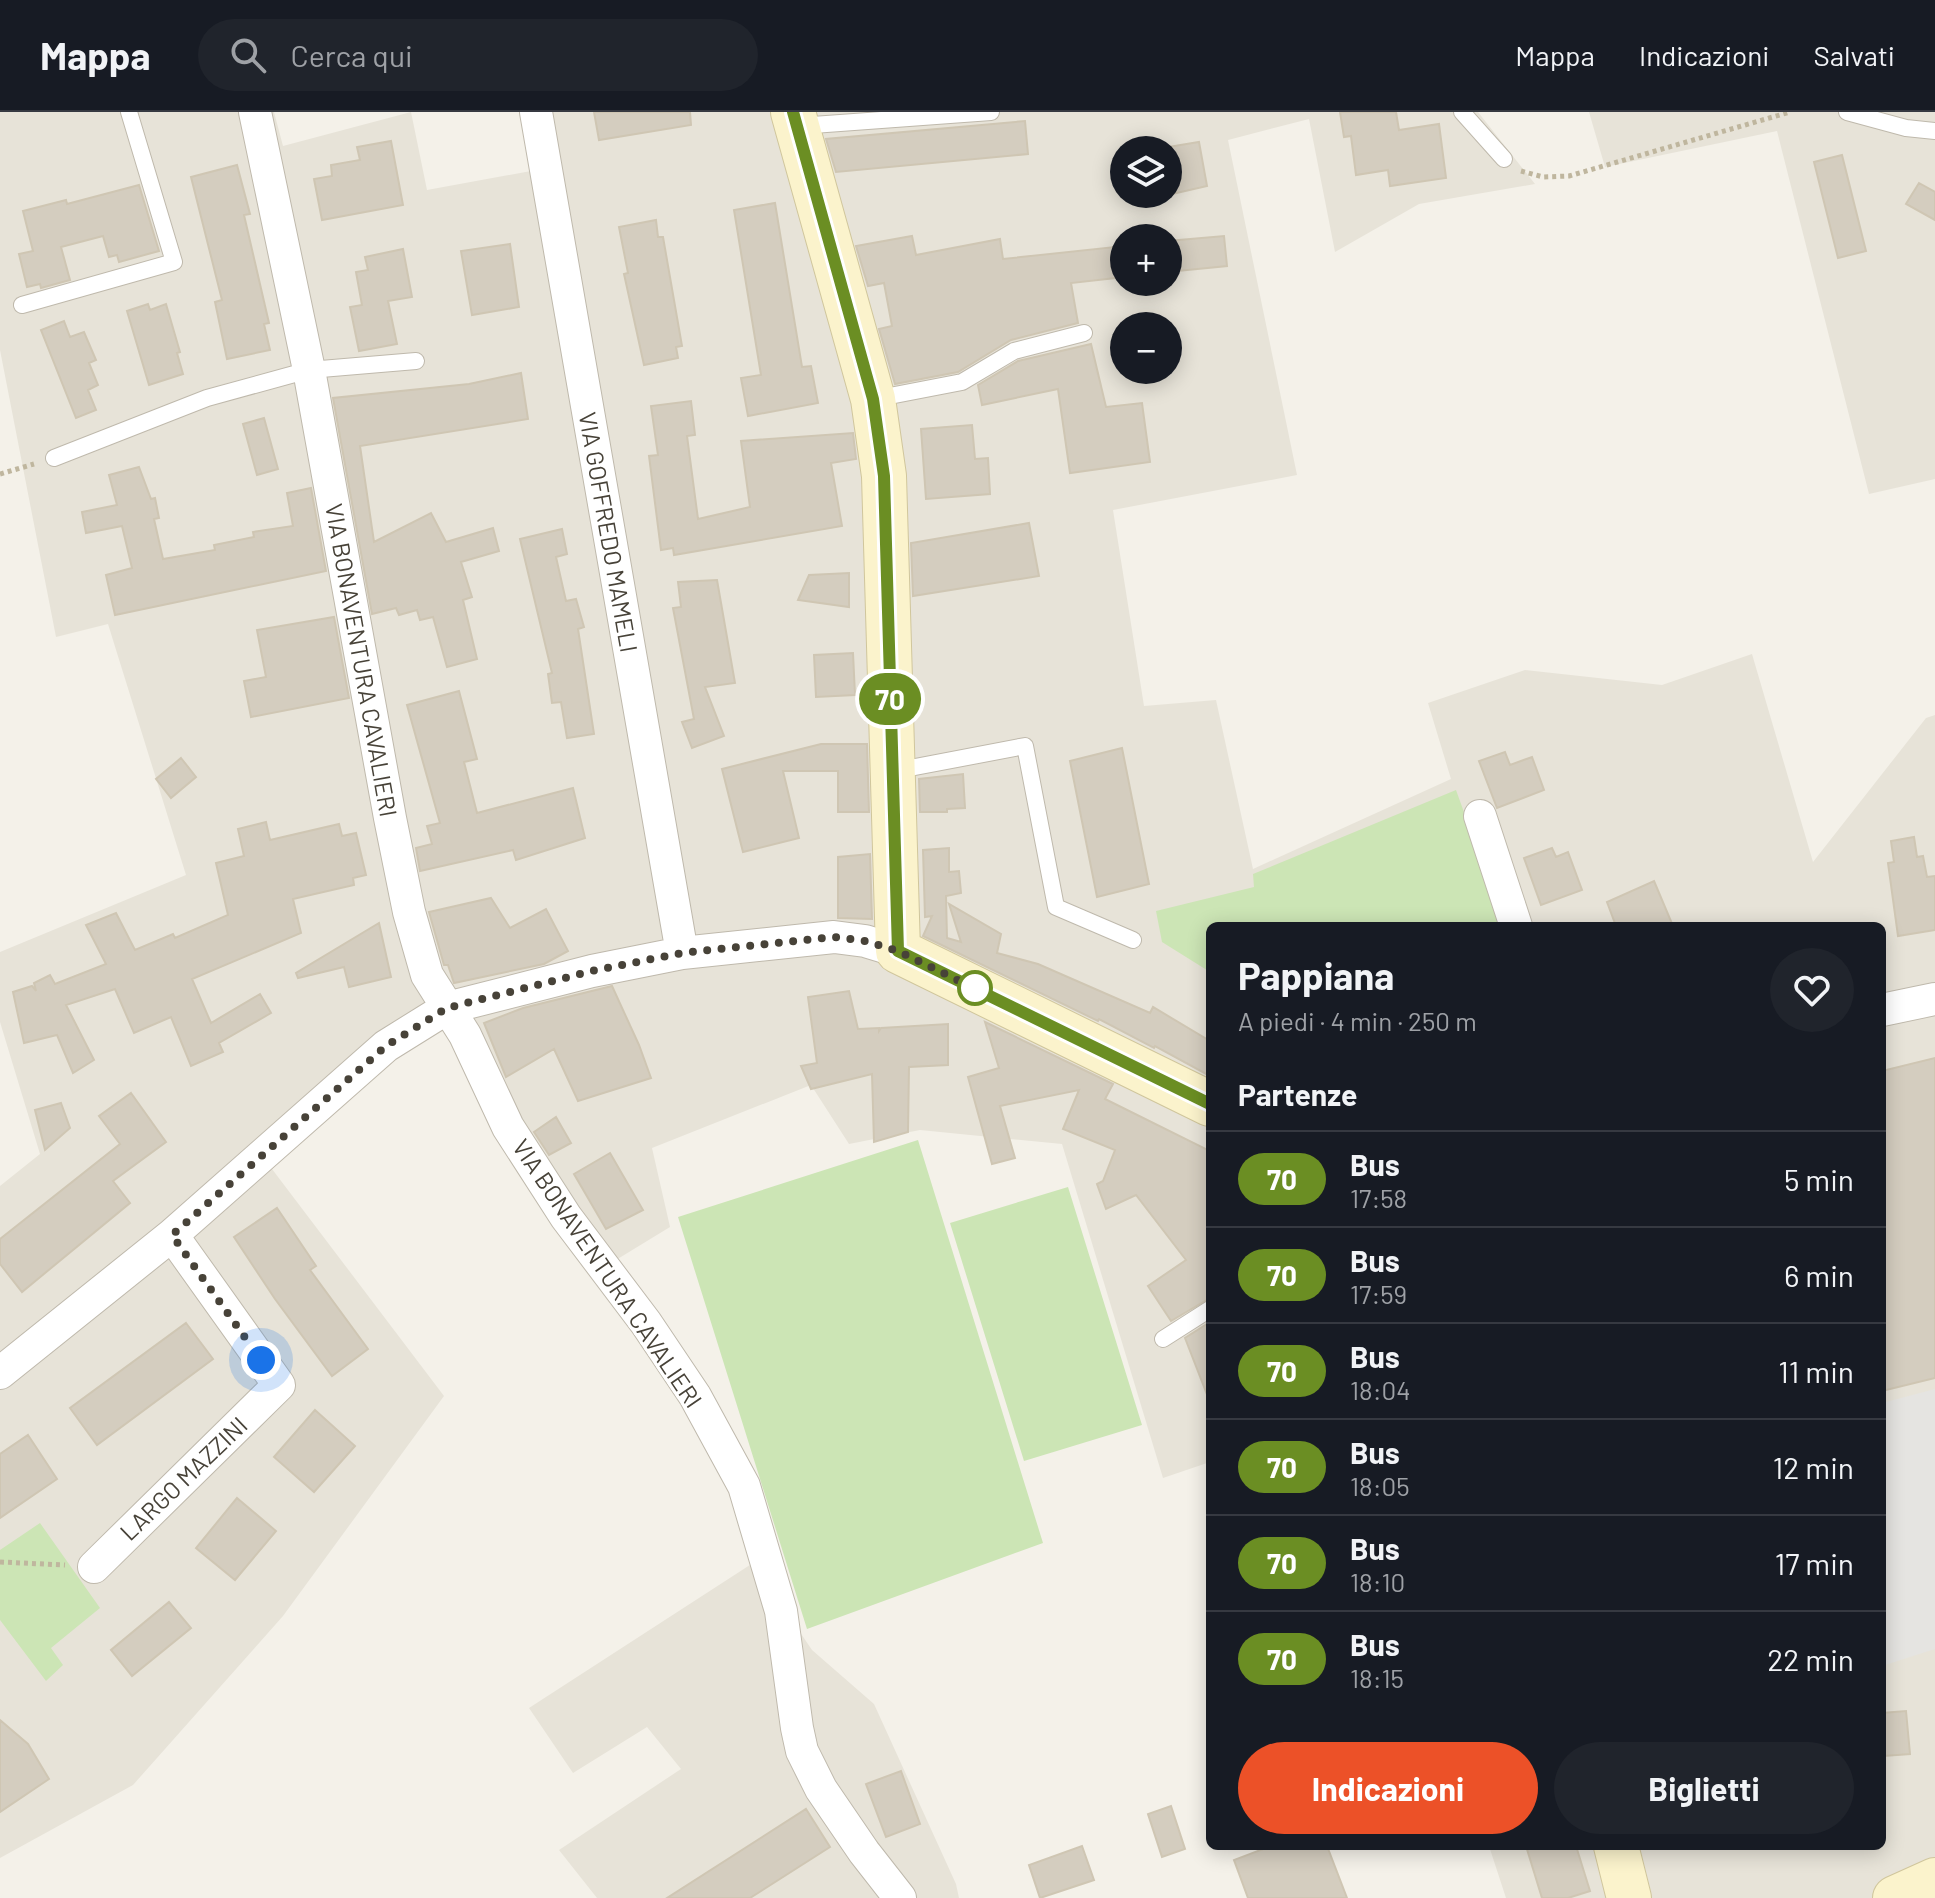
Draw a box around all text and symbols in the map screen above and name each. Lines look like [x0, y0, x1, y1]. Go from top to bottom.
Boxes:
search box [198, 19, 758, 91]
text: Mappa [40, 32, 150, 78]
icon: search [226, 33, 270, 77]
text: Cerca qui [290, 37, 413, 73]
text: Mappa [1515, 38, 1595, 72]
text: Indicazioni [1639, 38, 1769, 72]
text: Salvati [1813, 38, 1895, 72]
map controls [1110, 136, 1182, 384]
button: layers [1110, 136, 1182, 208]
button: + [1110, 224, 1182, 296]
button: − [1110, 312, 1182, 384]
street label: VIA GOFFREDO MAMELI [574, 410, 644, 654]
street label: VIA BONAVENTURA CAVALIERI [320, 501, 404, 819]
line badge: 70 [854, 673, 926, 725]
text: 70 [875, 682, 905, 716]
button: heart [1770, 948, 1854, 1032]
text: Pappiana [1238, 952, 1394, 998]
unlabelled marker [958, 971, 992, 1005]
text: A piedi · 4 min · 250 m [1238, 1005, 1477, 1036]
text: Partenze [1238, 1076, 1357, 1112]
street label: VIA BONAVENTURA CAVALIERI [507, 1133, 709, 1413]
text: Bus [1350, 1146, 1400, 1182]
text: 5 min [1784, 1161, 1854, 1197]
text: 70 [1267, 1162, 1297, 1196]
text: 17:58 [1350, 1182, 1407, 1213]
text: Bus [1350, 1242, 1400, 1278]
text: 6 min [1784, 1257, 1854, 1293]
text: 70 [1267, 1258, 1297, 1292]
text: 17:59 [1350, 1278, 1407, 1309]
text: Bus [1350, 1338, 1400, 1374]
your location [241, 1340, 281, 1380]
text: 11 min [1778, 1353, 1854, 1389]
text: 70 [1267, 1354, 1297, 1388]
text: 18:04 [1350, 1374, 1410, 1405]
street label: LARGO MAZZINI [113, 1410, 253, 1546]
text: Bus [1350, 1434, 1400, 1470]
text: 12 min [1773, 1449, 1854, 1485]
text: 70 [1267, 1450, 1297, 1484]
text: 18:05 [1350, 1470, 1410, 1501]
text: Bus [1350, 1530, 1400, 1566]
text: 17 min [1775, 1545, 1854, 1581]
text: 70 [1267, 1546, 1297, 1580]
text: 18:10 [1350, 1566, 1405, 1597]
text: Bus [1350, 1626, 1400, 1662]
text: 22 min [1767, 1641, 1854, 1677]
text: 70 [1267, 1642, 1297, 1676]
text: 18:15 [1350, 1662, 1404, 1693]
button: Indicazioni [1238, 1742, 1538, 1834]
button: Biglietti [1554, 1742, 1854, 1834]

